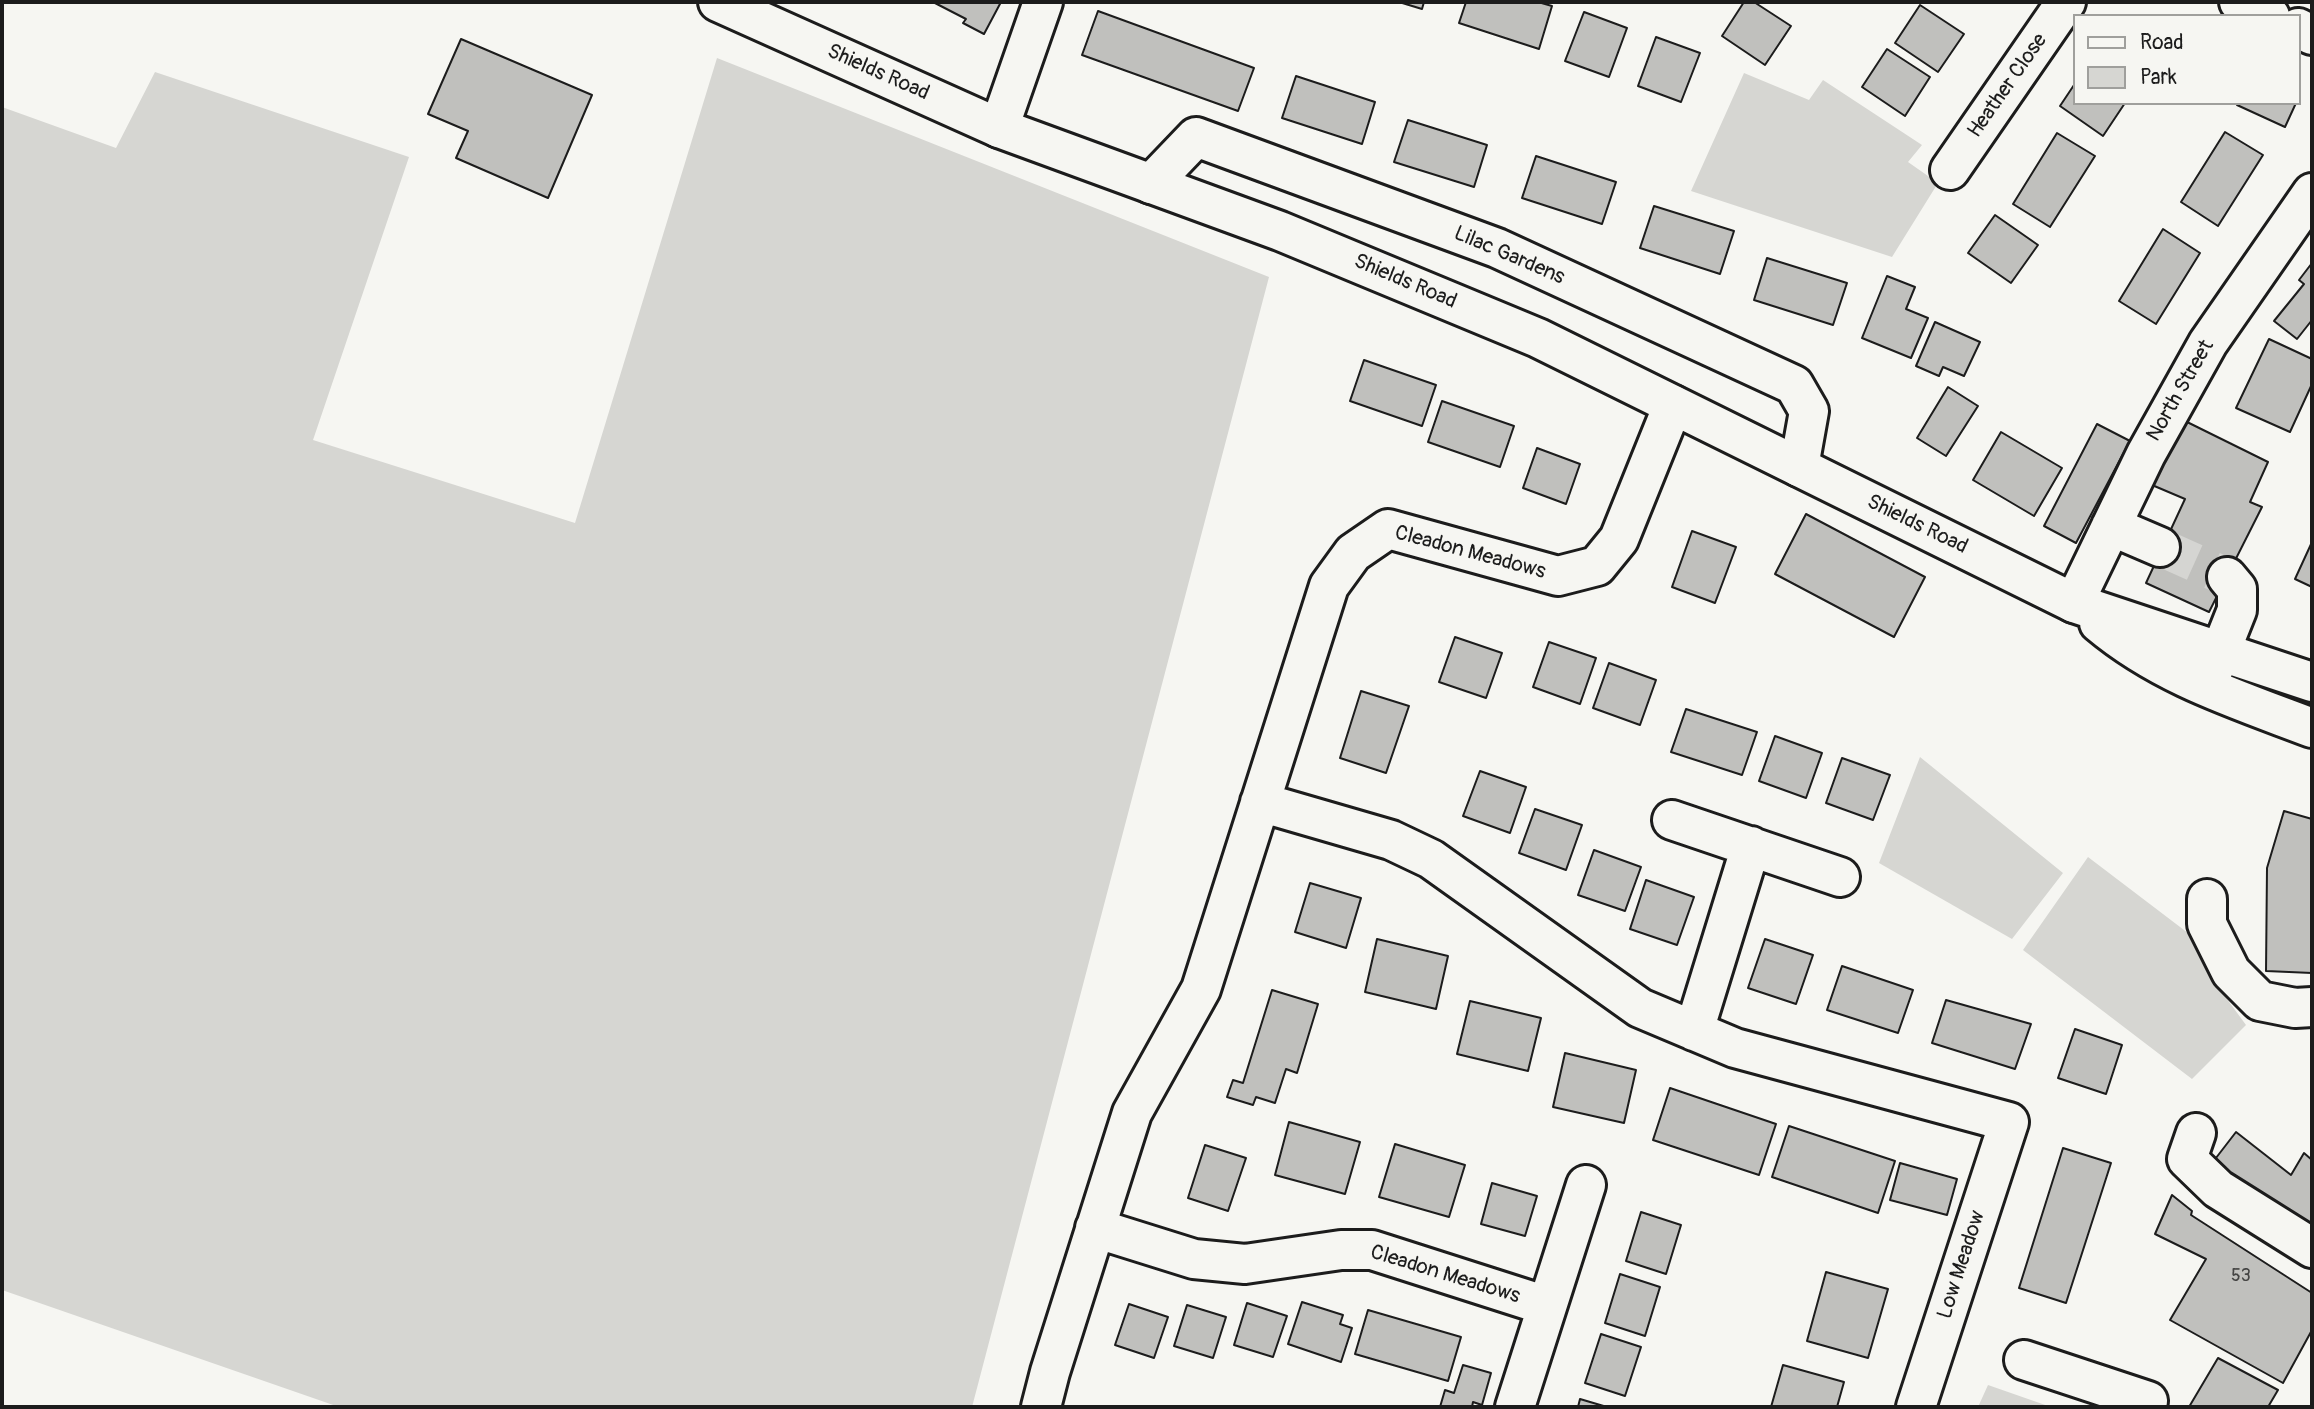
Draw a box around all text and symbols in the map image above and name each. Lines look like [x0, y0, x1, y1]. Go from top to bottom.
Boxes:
legend [2072, 14, 2300, 105]
street label: Heather Close [1963, 29, 2053, 143]
text: Road [2140, 29, 2184, 56]
street label: Shields Road [823, 39, 933, 107]
text: Park [2140, 64, 2177, 91]
street label: Lilac Gardens [1450, 221, 1568, 291]
street label: Shields Road [1350, 249, 1460, 315]
street label: North Street [2142, 336, 2220, 446]
street label: Shields Road [1862, 490, 1972, 560]
street label: Cleadon Meadows [1392, 521, 1548, 585]
street label: Low Meadow [1933, 1208, 1991, 1322]
street label: Cleadon Meadows [1367, 1240, 1523, 1310]
house number: 53 [2231, 1265, 2251, 1287]

